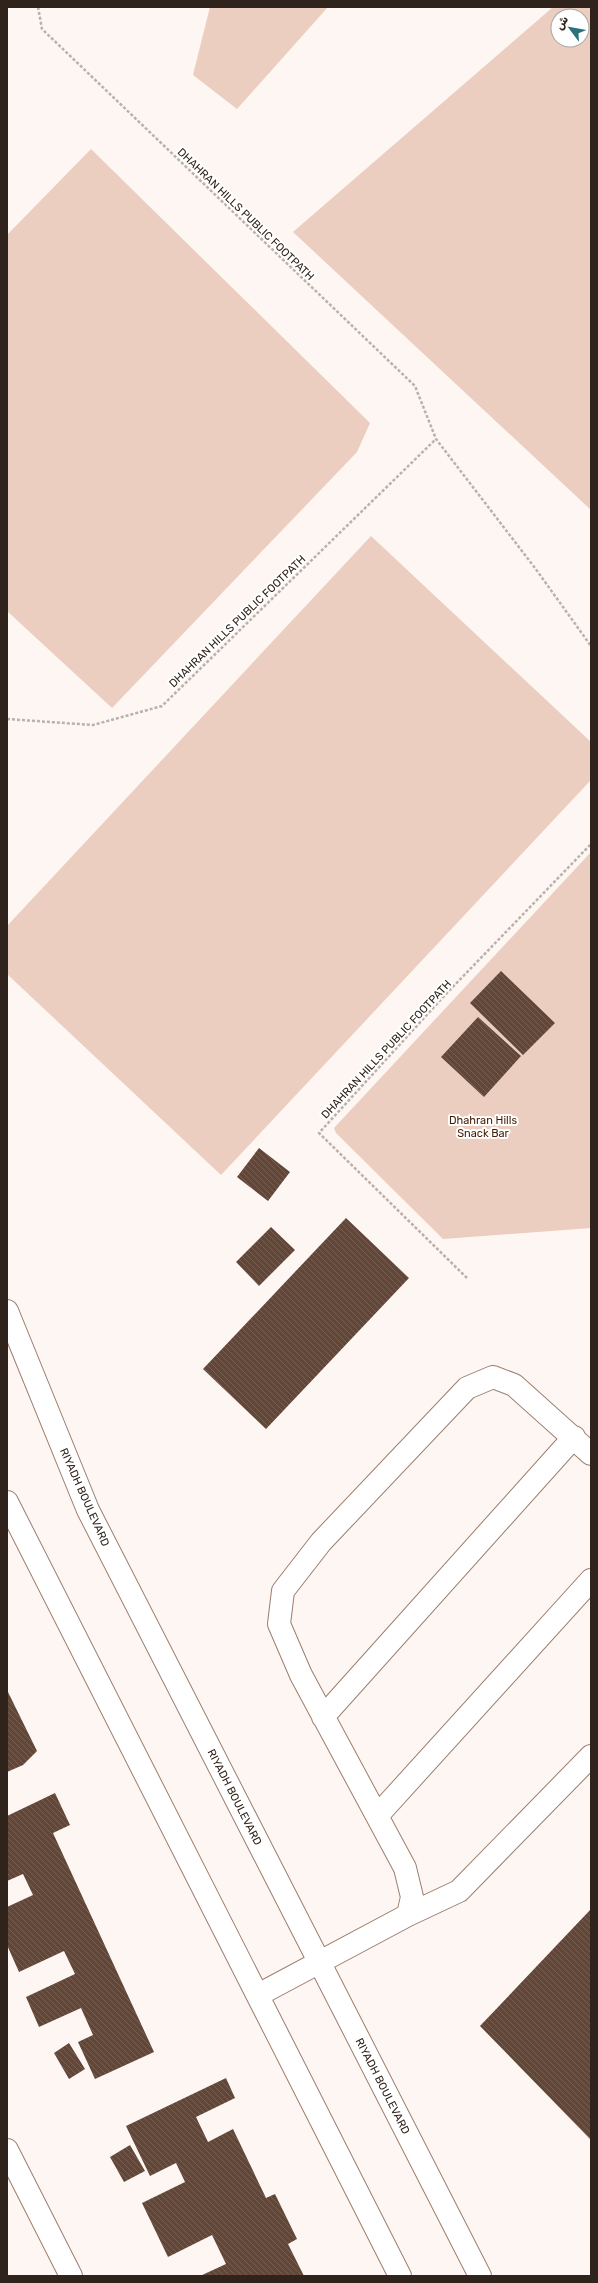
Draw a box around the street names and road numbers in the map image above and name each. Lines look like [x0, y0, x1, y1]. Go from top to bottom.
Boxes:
street label: DHAHRAN HILLS PUBLIC FOOTPATH [175, 146, 317, 283]
street label: DHAHRAN HILLS PUBLIC FOOTPATH [166, 553, 308, 690]
street label: DHAHRAN HILLS PUBLIC FOOTPATH [319, 977, 454, 1121]
street label: RIYADH BOULEVARD [57, 1446, 112, 1548]
street label: RIYADH BOULEVARD [205, 1747, 264, 1847]
street label: RIYADH BOULEVARD [353, 2036, 412, 2136]

